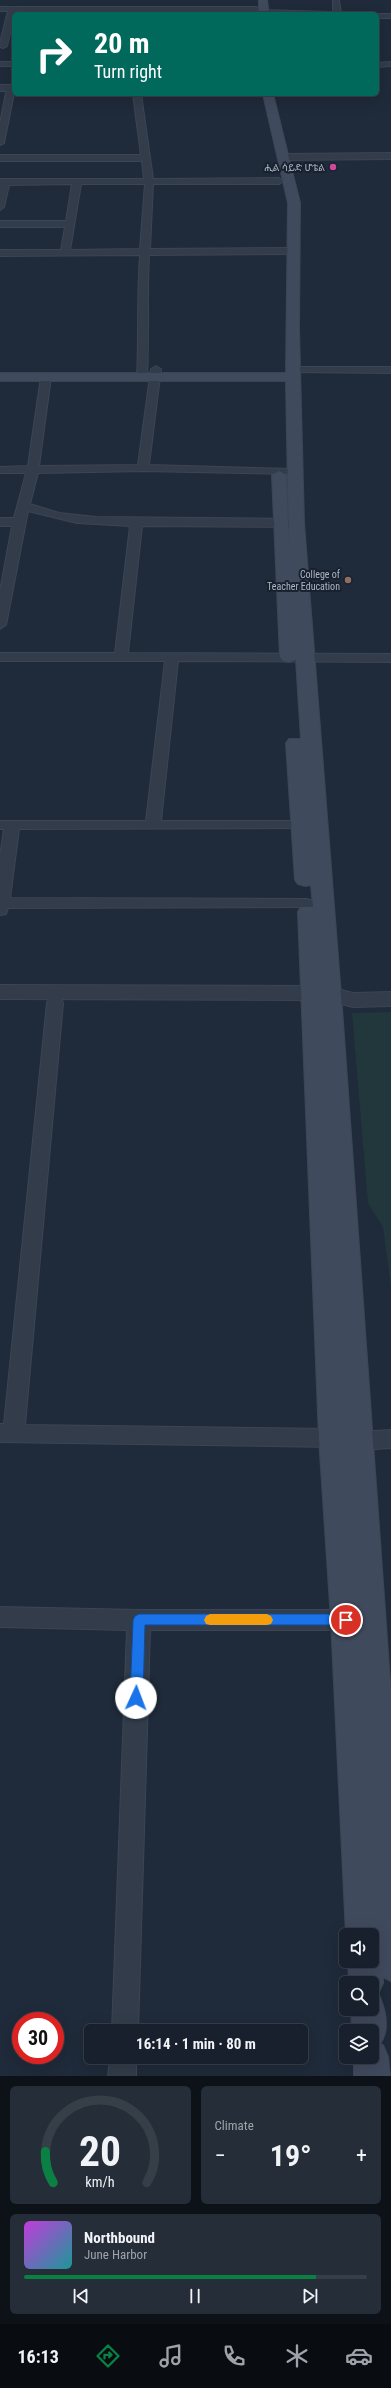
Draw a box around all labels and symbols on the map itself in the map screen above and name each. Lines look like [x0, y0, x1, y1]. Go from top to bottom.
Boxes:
place label: ሒል ሳይድ ሆቴል [264, 162, 325, 173]
marker: ሒል ሳይድ ሆቴል [328, 162, 338, 172]
place label: College of Teacher Education [267, 569, 341, 592]
marker: College of Teacher Education [343, 575, 353, 585]
pin [329, 1603, 363, 1637]
position arrow [115, 1677, 157, 1719]
speed limit sign: 30 [12, 2012, 64, 2064]

